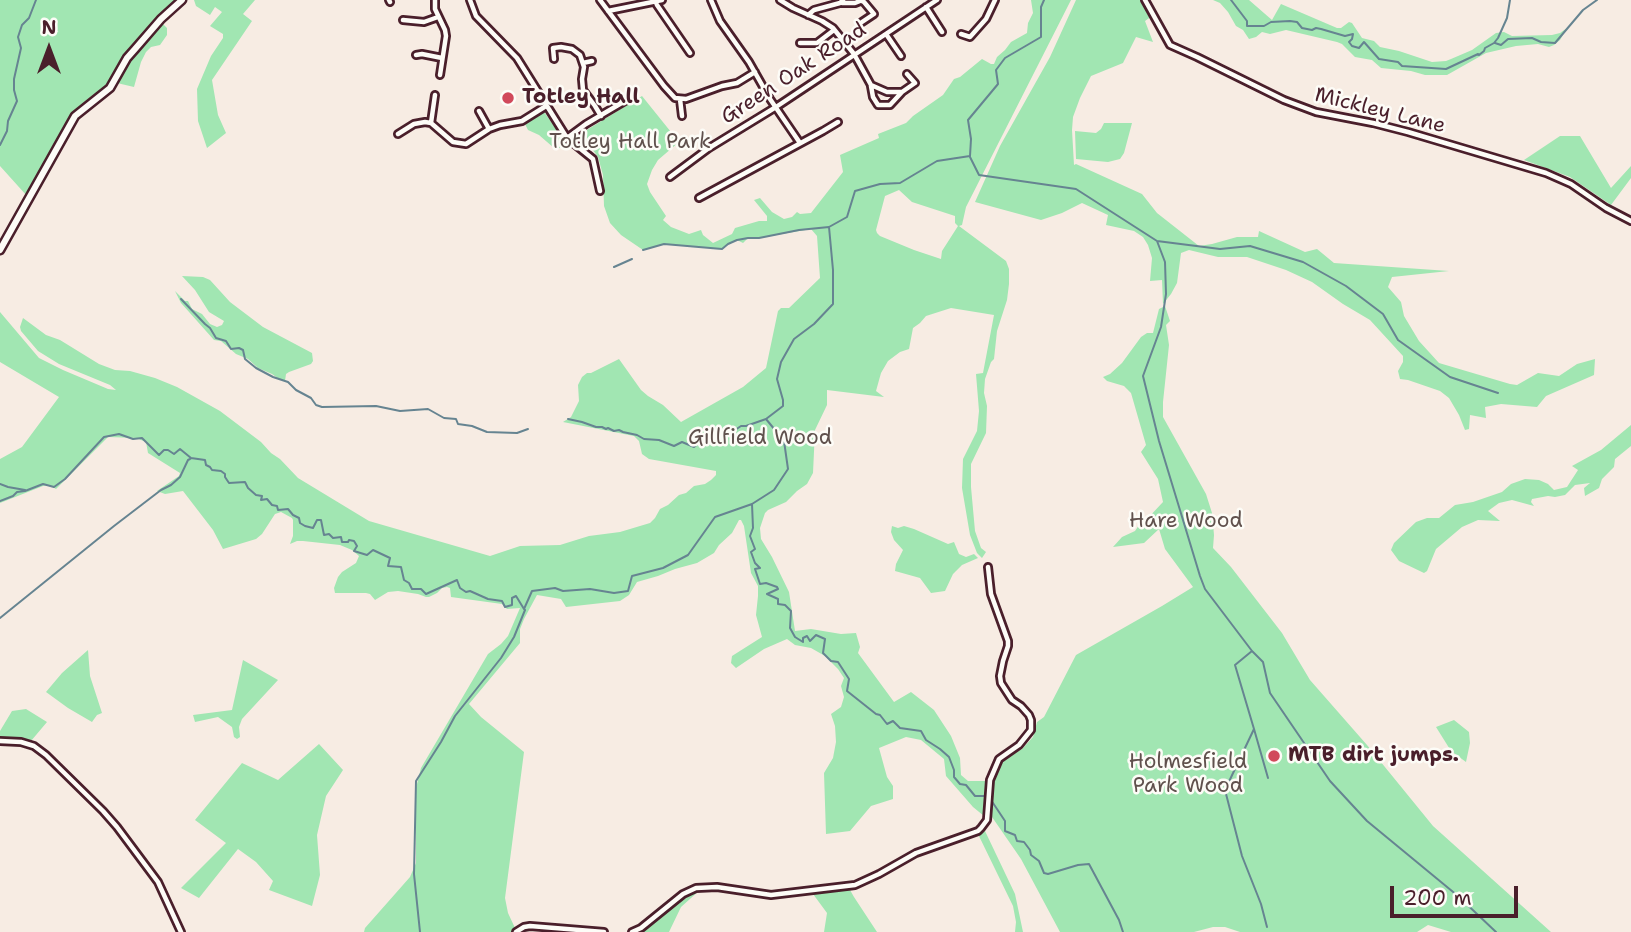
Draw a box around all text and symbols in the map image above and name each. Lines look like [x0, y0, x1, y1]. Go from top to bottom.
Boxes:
north arrow [14, 14, 84, 84]
text: N [41, 15, 57, 40]
street label: Green Oak Road [717, 18, 871, 130]
street label: Mickley Lane [1312, 83, 1448, 139]
place label: Totley Hall [522, 85, 640, 111]
marker: Totley Hall [500, 90, 516, 106]
park label: Totley Hall Park [549, 130, 711, 156]
park label: Gillfield Wood [688, 426, 832, 452]
park label: Hare Wood [1129, 509, 1243, 535]
place label: MTB dirt jumps. [1288, 743, 1459, 769]
marker: MTB dirt jumps. [1266, 748, 1282, 764]
park label: Holmesfield Park Wood [1129, 750, 1247, 800]
scale bar [1393, 872, 1521, 916]
text: 200 m [1403, 884, 1472, 912]

